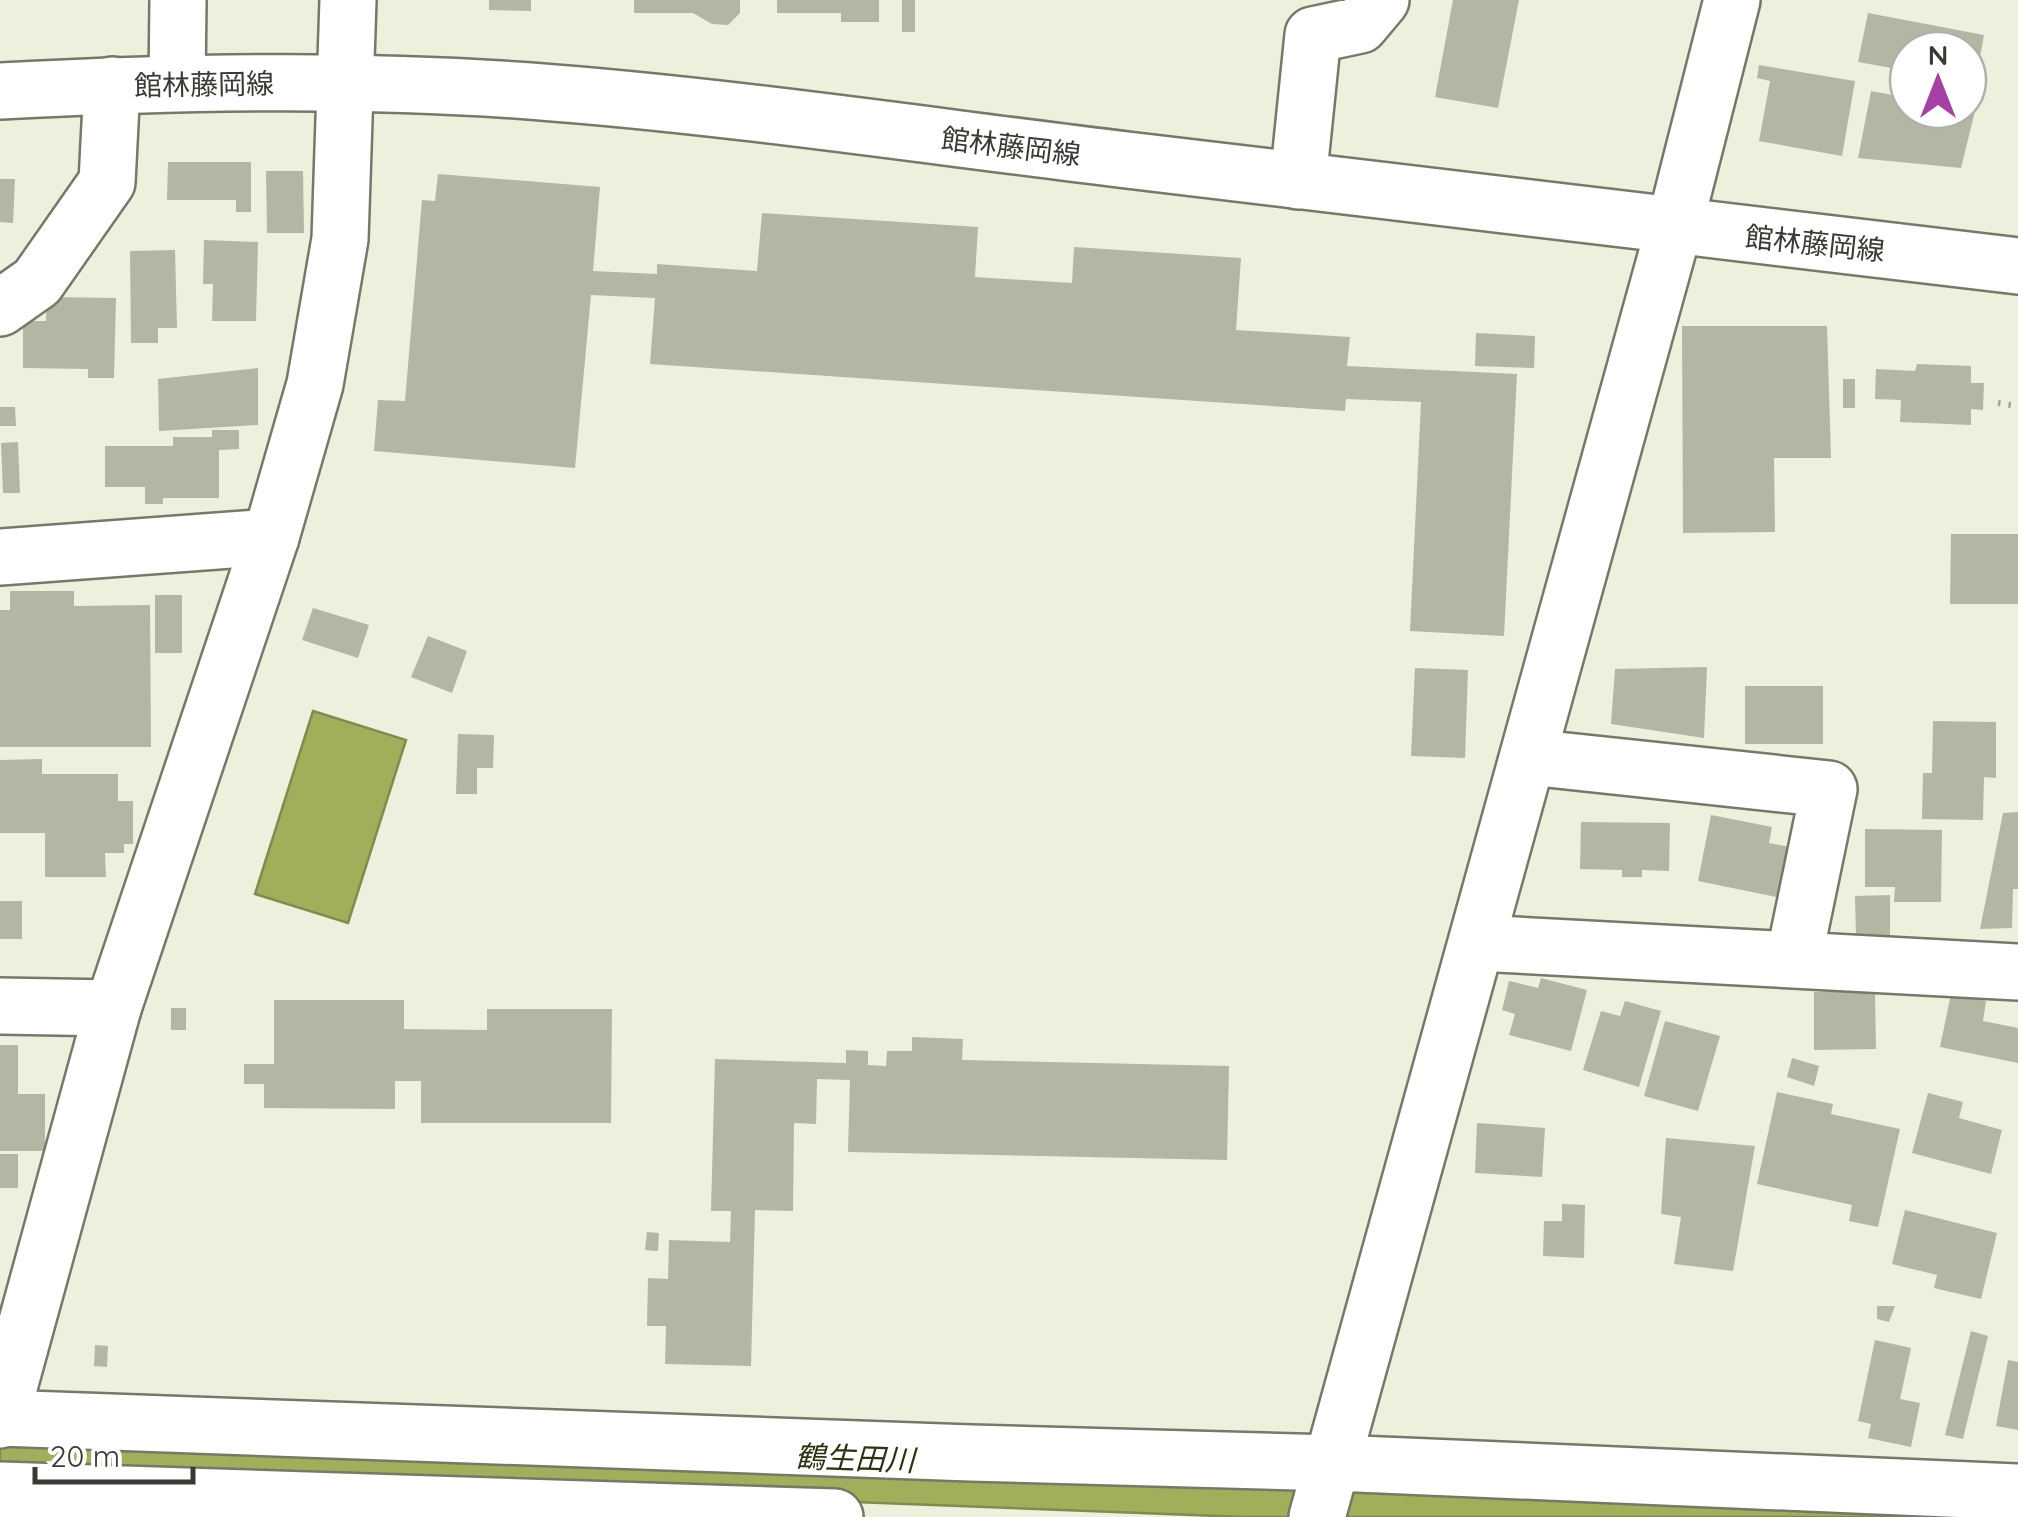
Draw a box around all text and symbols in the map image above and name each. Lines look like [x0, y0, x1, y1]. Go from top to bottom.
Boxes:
north arrow [1888, 30, 1988, 130]
text: N [1928, 37, 1948, 72]
street label: 館林藤岡線 [134, 65, 274, 103]
street label: 館林藤岡線 [939, 120, 1083, 172]
street label: 館林藤岡線 [1744, 218, 1886, 268]
scale bar [35, 1422, 192, 1484]
text: 20 m [50, 1437, 120, 1475]
water label: 鶴生田川 [794, 1437, 919, 1479]

